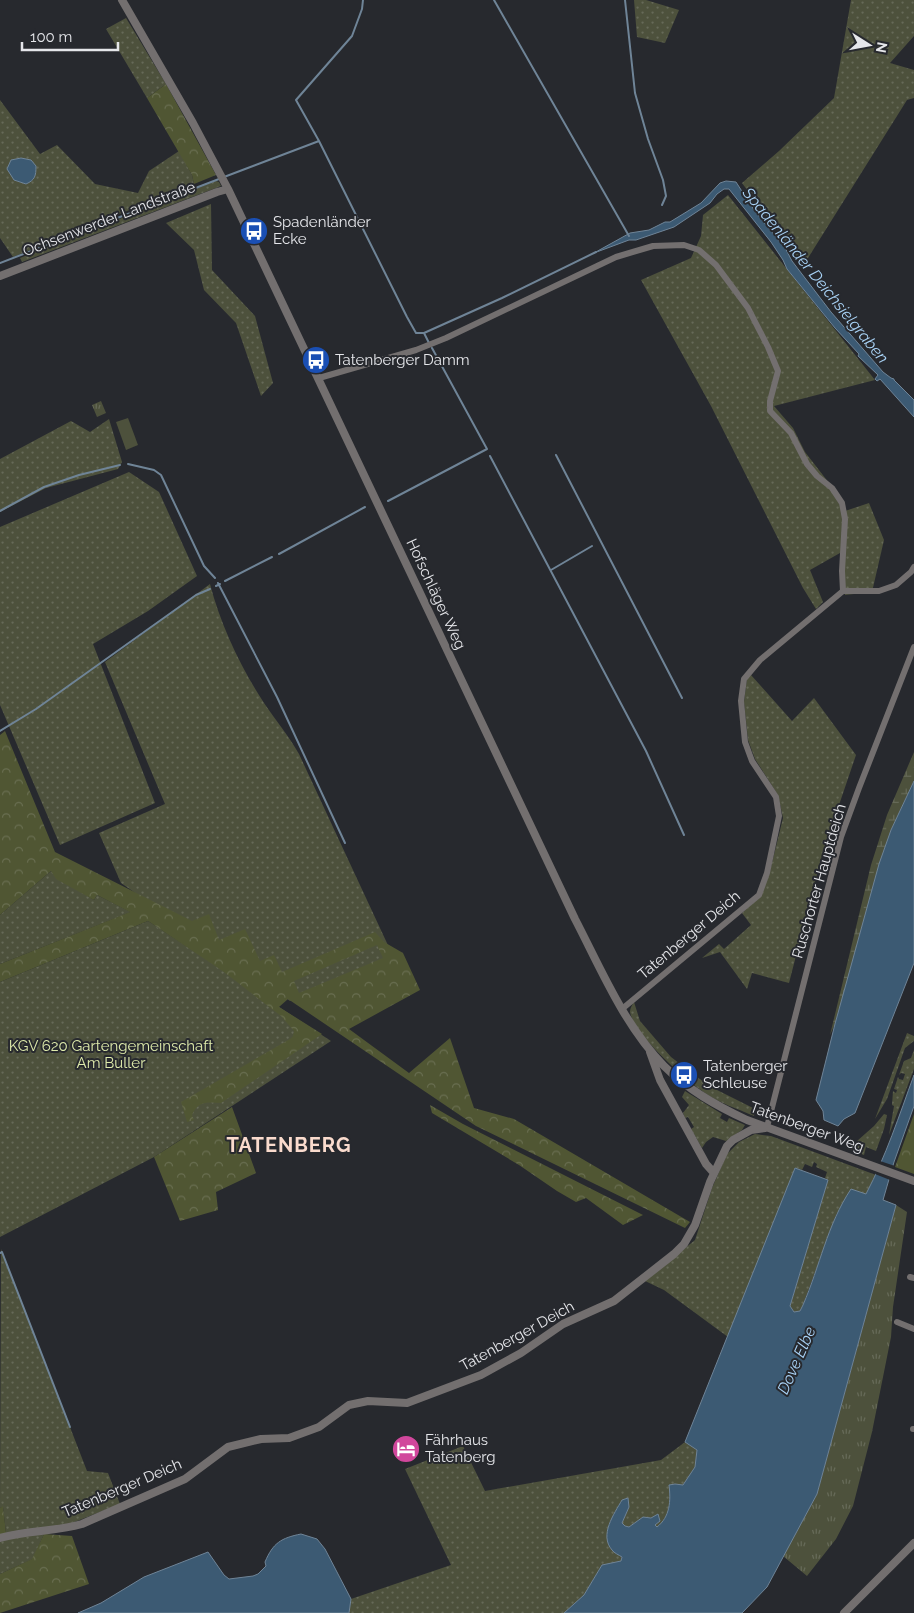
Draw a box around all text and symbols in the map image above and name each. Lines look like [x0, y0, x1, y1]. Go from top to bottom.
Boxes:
scale bar [22, 20, 119, 52]
north arrow [844, 20, 894, 70]
text: 100 m [30, 28, 72, 46]
text: N [873, 41, 891, 54]
street label: Ochsenwerder Landstraße [20, 178, 198, 260]
water label: Spadenländer Deichsielgraben [738, 183, 893, 367]
place label: Spadenländer Ecke [273, 213, 372, 248]
bus stop icon: Spadenländer Ecke [239, 216, 269, 246]
bus stop icon: Tatenberger Damm [301, 345, 331, 375]
place label: Tatenberger Damm [335, 351, 470, 369]
street label: Hofschläger Weg [402, 536, 470, 652]
street label: Ruschorter Hauptdeich [788, 802, 850, 960]
street label: Tatenberger Deich [634, 887, 744, 983]
park label: KGV 620 Gartengemeinschaft Am Buller [9, 1037, 213, 1072]
place label: Tatenberger Schleuse [703, 1057, 788, 1092]
bus stop icon: Tatenberger Schleuse [669, 1060, 699, 1090]
street label: Tatenberger Weg [747, 1098, 867, 1156]
district label: TATENBERG [226, 1133, 352, 1157]
street label: Tatenberger Deich [457, 1297, 577, 1375]
water label: Dove Elbe [773, 1323, 820, 1397]
place label: Fährhaus Tatenberg [425, 1431, 496, 1466]
hotel icon: Fährhaus Tatenberg [391, 1434, 421, 1464]
street label: Tatenberger Deich [60, 1455, 184, 1521]

